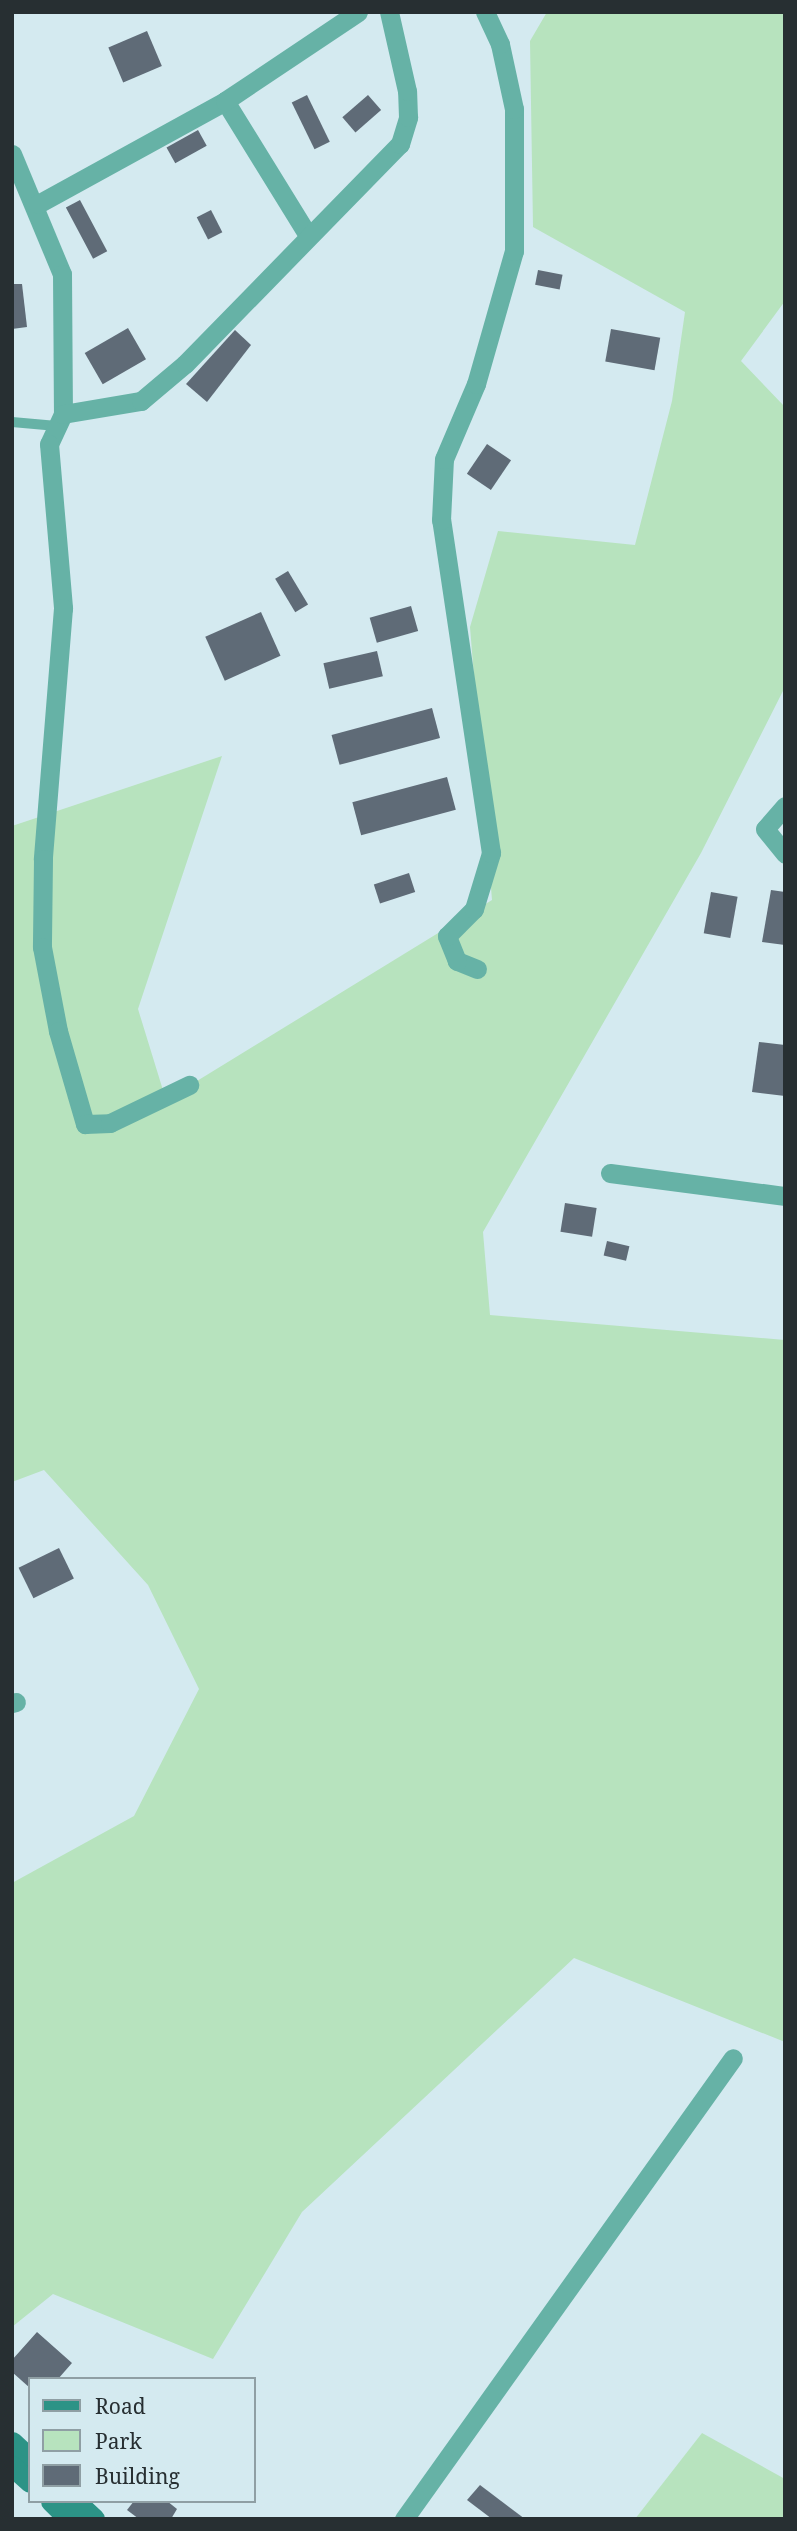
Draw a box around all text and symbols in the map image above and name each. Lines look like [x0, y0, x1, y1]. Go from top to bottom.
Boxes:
legend [28, 2377, 256, 2503]
text: Road [95, 2392, 146, 2420]
text: Park [95, 2427, 142, 2455]
text: Building [95, 2462, 180, 2490]

